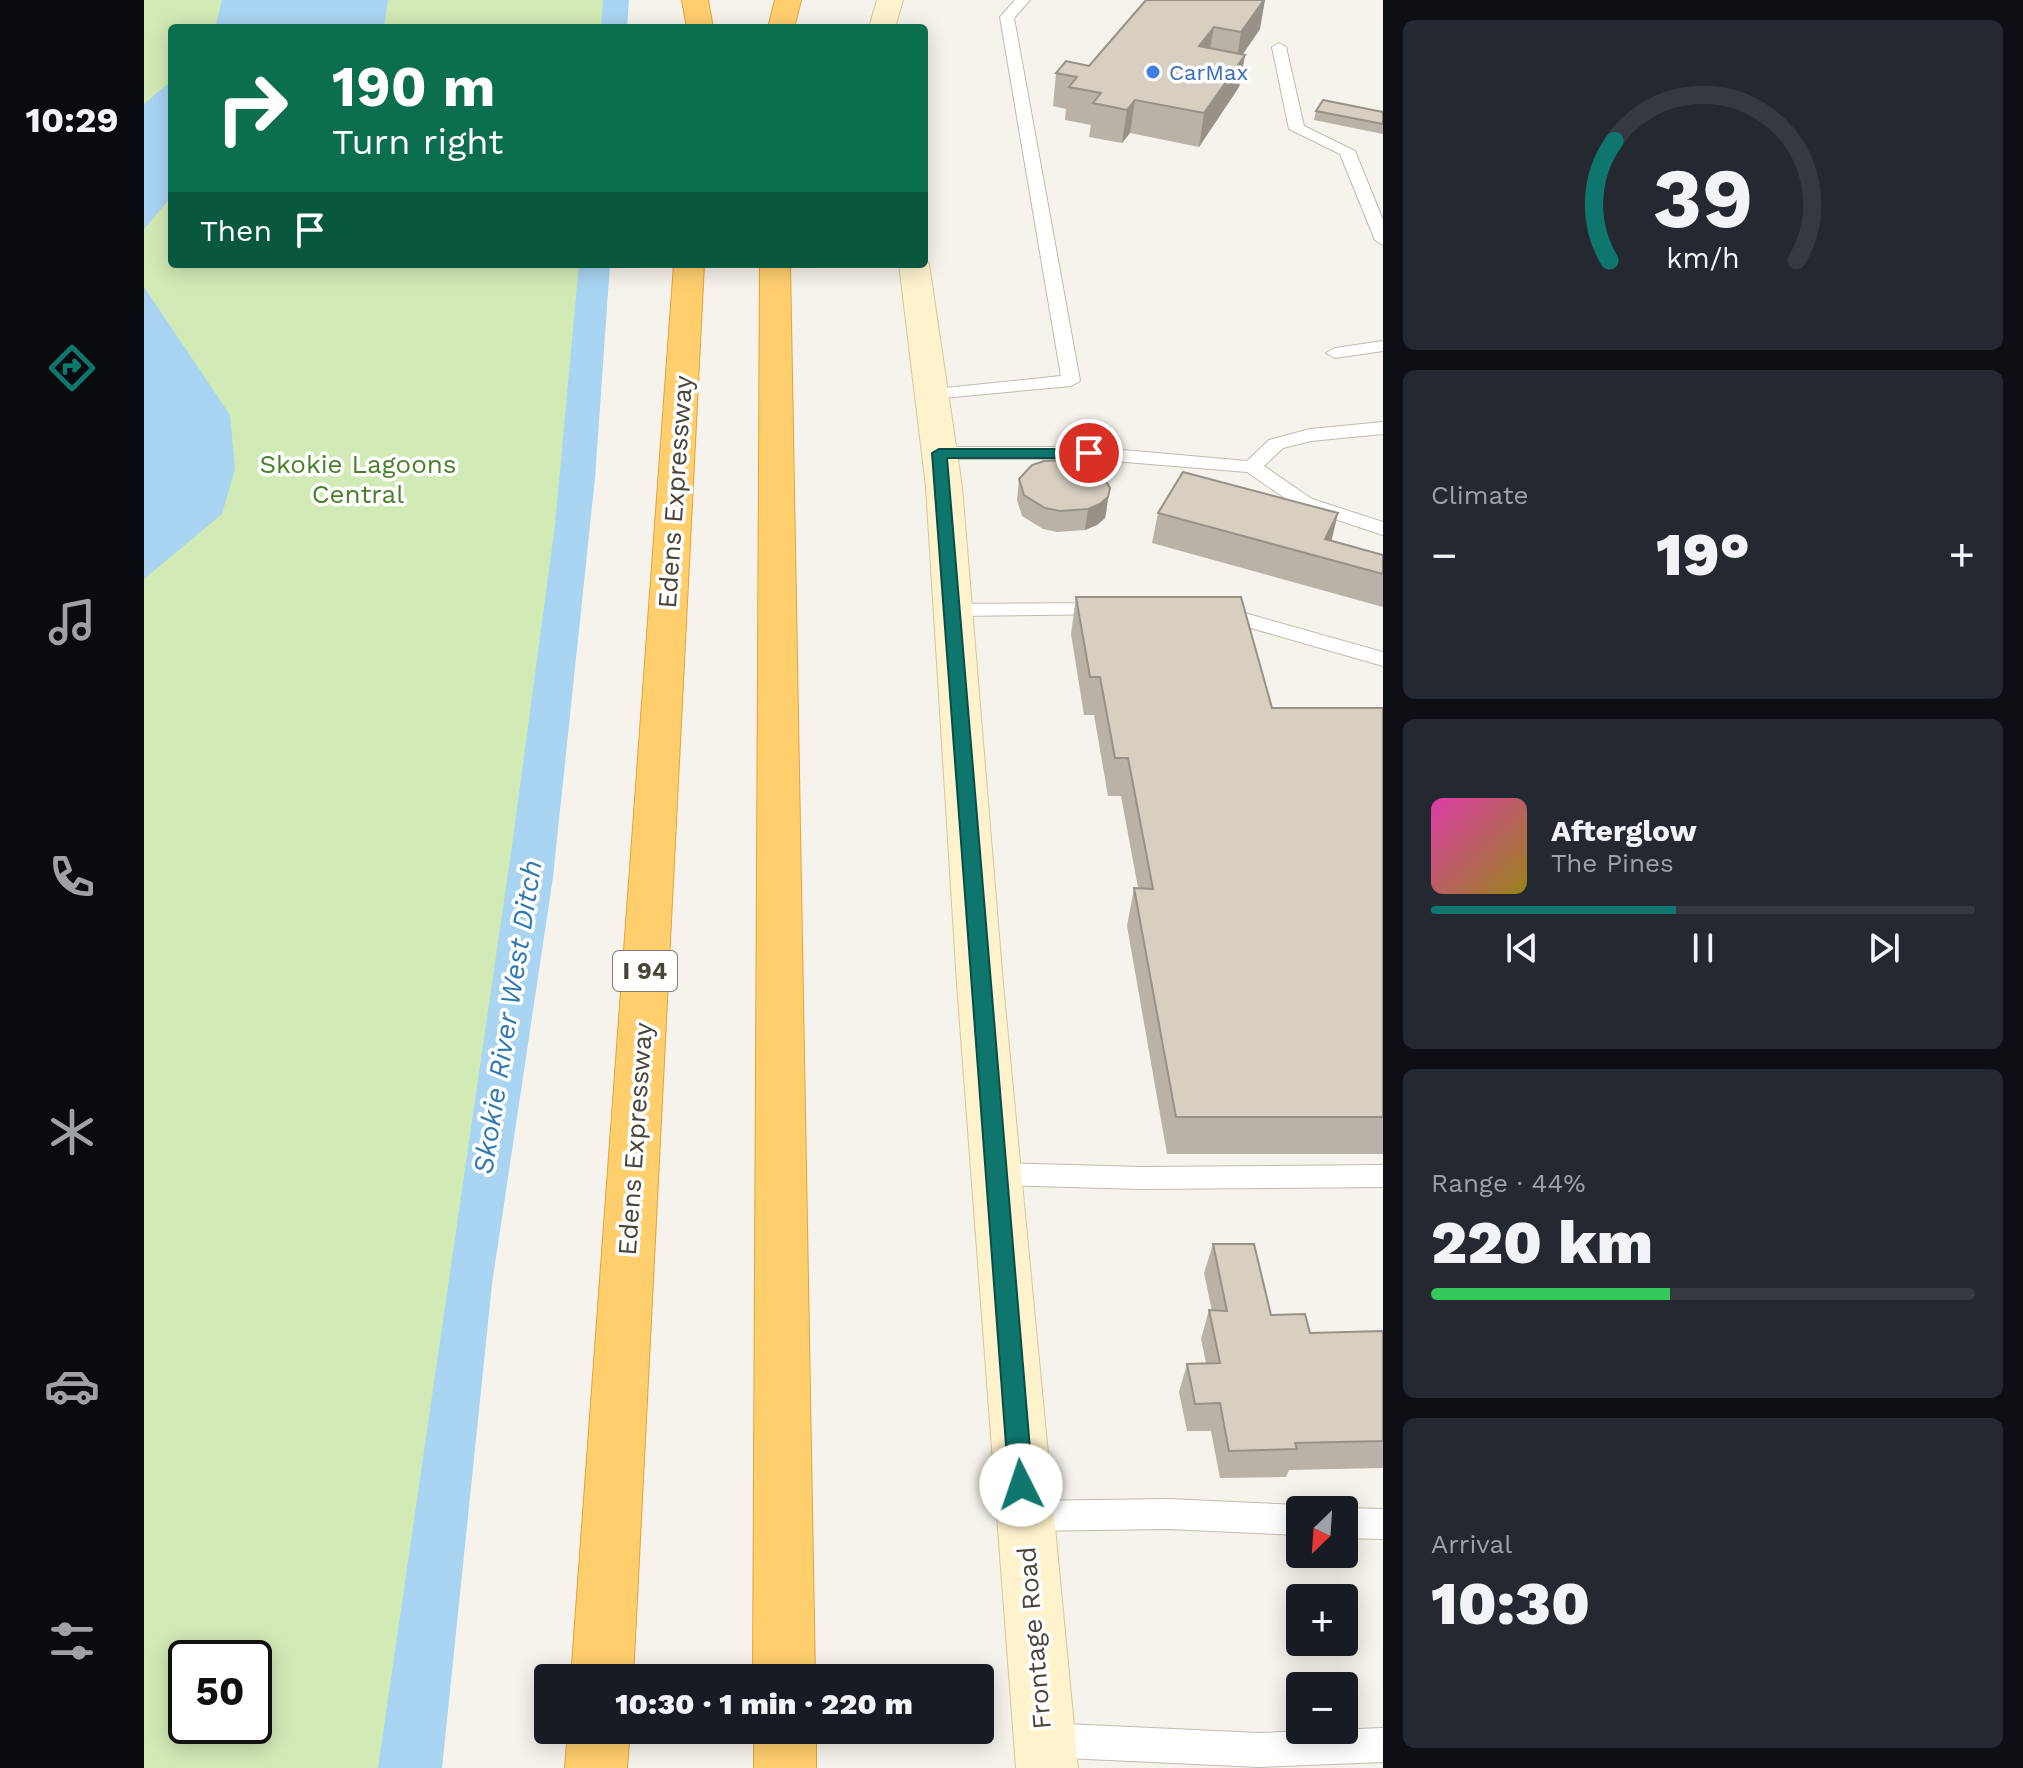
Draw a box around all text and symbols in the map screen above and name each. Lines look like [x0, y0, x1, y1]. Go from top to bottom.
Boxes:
text: 190 m [332, 54, 495, 120]
icon: right [200, 56, 304, 160]
place label: CarMax [1169, 60, 1248, 85]
marker: CarMax [1144, 63, 1162, 81]
text: 10:29 [25, 99, 119, 141]
text: Turn right [332, 121, 503, 163]
text: 39 [1653, 149, 1753, 246]
icon: arrive [288, 208, 332, 252]
text: Then [200, 213, 272, 248]
text: km/h [1666, 241, 1740, 275]
icon: directions [44, 340, 100, 396]
street label: Edens Expressway [652, 374, 698, 609]
pin [1055, 419, 1123, 487]
icon: arrive [1067, 431, 1111, 475]
park label: Skokie Lagoons Central [259, 449, 457, 509]
text: Climate [1431, 480, 1529, 510]
text: 19° [1656, 519, 1750, 590]
text: − [1431, 529, 1458, 581]
text: + [1948, 529, 1975, 581]
icon: music [44, 594, 100, 650]
text: Afterglow [1551, 813, 1697, 848]
text: The Pines [1551, 848, 1674, 878]
icon: phone [44, 849, 100, 905]
water label: Skokie River West Ditch [466, 858, 549, 1177]
icon: previous [1500, 926, 1544, 970]
icon: pause [1681, 926, 1725, 970]
icon: next [1862, 926, 1906, 970]
road number: I 94 [613, 951, 677, 991]
street label: Edens Expressway [612, 1021, 658, 1256]
icon: climate [44, 1104, 100, 1160]
text: Range · 44% [1431, 1168, 1586, 1198]
text: 220 km [1431, 1207, 1653, 1278]
icon: car [44, 1358, 100, 1414]
position arrow [979, 1443, 1063, 1527]
north arrow [1286, 1496, 1358, 1568]
map controls [1286, 1496, 1358, 1744]
text: Arrival [1431, 1529, 1512, 1559]
street label: Frontage Road [1011, 1545, 1057, 1731]
text: 10:30 [1431, 1568, 1590, 1639]
button: + [1286, 1584, 1358, 1656]
icon: filters [44, 1613, 100, 1669]
speed limit sign: 50 [168, 1640, 272, 1744]
button: − [1286, 1672, 1358, 1744]
text: 10:30 · 1 min · 220 m [615, 1686, 913, 1721]

